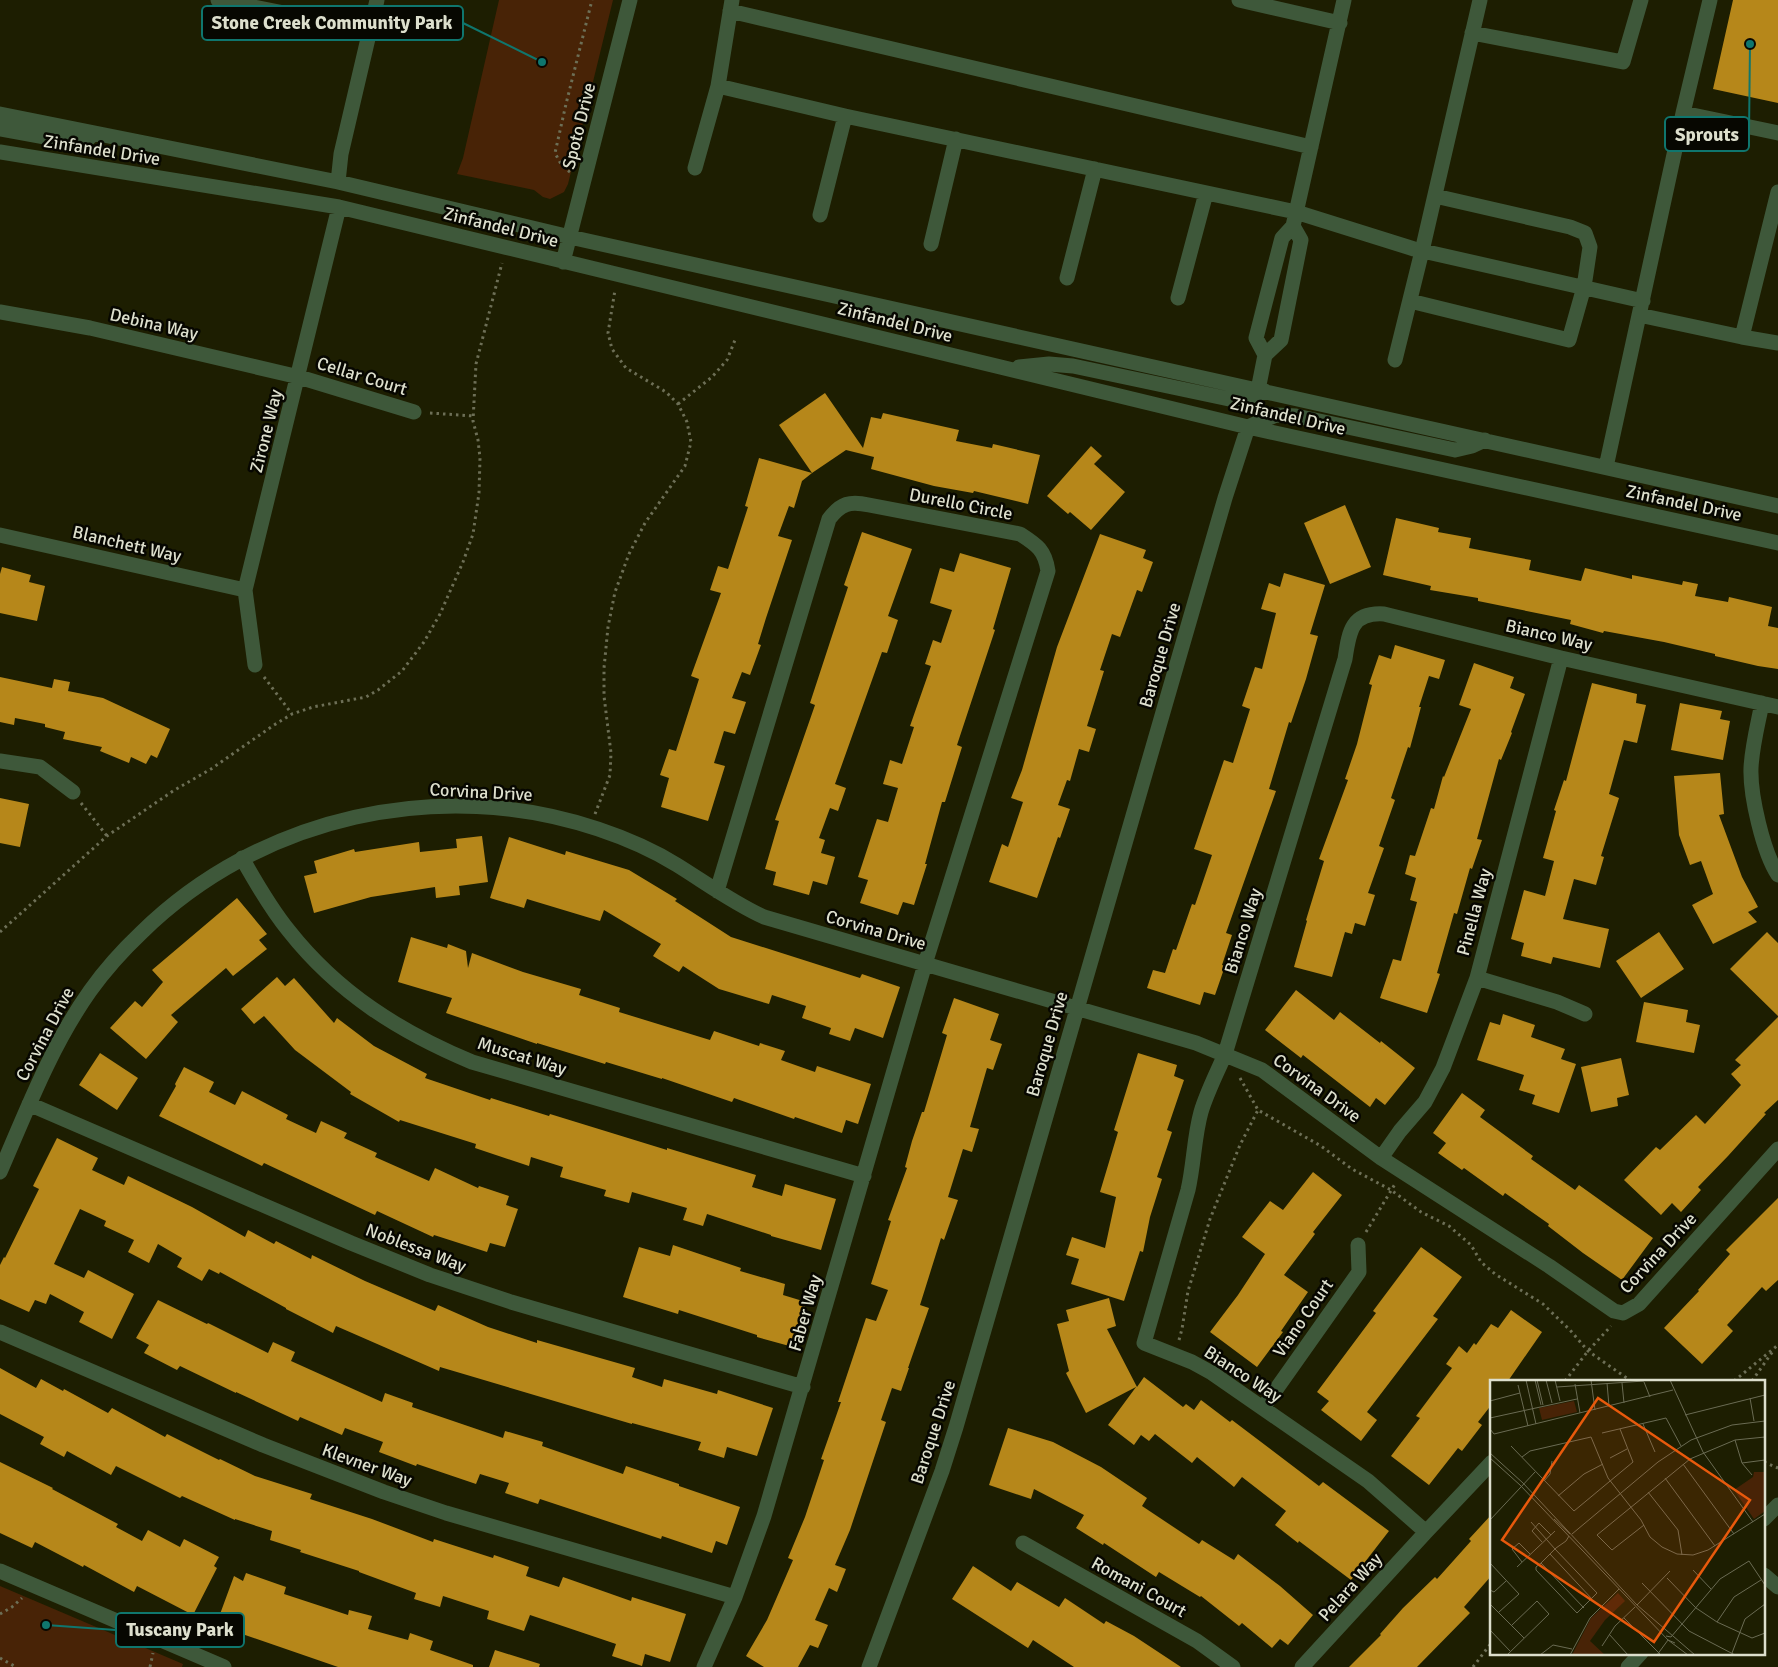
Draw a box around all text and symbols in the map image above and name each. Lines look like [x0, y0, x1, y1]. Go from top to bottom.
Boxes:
callout: Stone Creek Community Park [202, 6, 463, 40]
text: Stone Creek Community Park [212, 11, 452, 35]
street label: Spoto Drive [558, 80, 600, 172]
callout: Sprouts [1665, 117, 1749, 151]
text: Sprouts [1675, 123, 1739, 147]
street label: Zinfandel Drive [42, 130, 162, 170]
street label: Zinfandel Drive [441, 202, 561, 252]
street label: Zinfandel Drive [835, 297, 955, 347]
street label: Debina Way [108, 303, 201, 345]
street label: Cellar Court [314, 352, 410, 400]
street label: Zirone Way [245, 386, 287, 475]
street label: Zinfandel Drive [1228, 392, 1348, 440]
street label: Zinfandel Drive [1624, 480, 1744, 526]
street label: Durello Circle [907, 483, 1015, 525]
street label: Blanchett Way [70, 521, 184, 567]
street label: Baroque Drive [1135, 600, 1185, 710]
street label: Bianco Way [1503, 614, 1595, 656]
street label: Corvina Drive [429, 778, 533, 806]
street label: Pinella Way [1452, 865, 1496, 958]
street label: Bianco Way [1220, 885, 1267, 976]
street label: Corvina Drive [823, 905, 929, 955]
street label: Corvina Drive [11, 983, 79, 1085]
street label: Baroque Drive [1022, 989, 1072, 1099]
street label: Muscat Way [475, 1032, 570, 1080]
street label: Corvina Drive [1269, 1049, 1365, 1127]
street label: Corvina Drive [1615, 1208, 1701, 1298]
street label: Noblessa Way [363, 1219, 470, 1277]
street label: Faber Way [784, 1271, 827, 1354]
street label: Viano Court [1268, 1275, 1338, 1361]
street label: Bianco Way [1200, 1341, 1287, 1408]
street label: Baroque Drive [906, 1377, 960, 1487]
inset map [1490, 1380, 1766, 1654]
street label: Klevner Way [319, 1439, 416, 1492]
street label: Pelara Way [1313, 1548, 1387, 1626]
street label: Romani Court [1088, 1552, 1190, 1622]
callout: Tuscany Park [116, 1613, 244, 1647]
text: Tuscany Park [126, 1618, 234, 1642]

